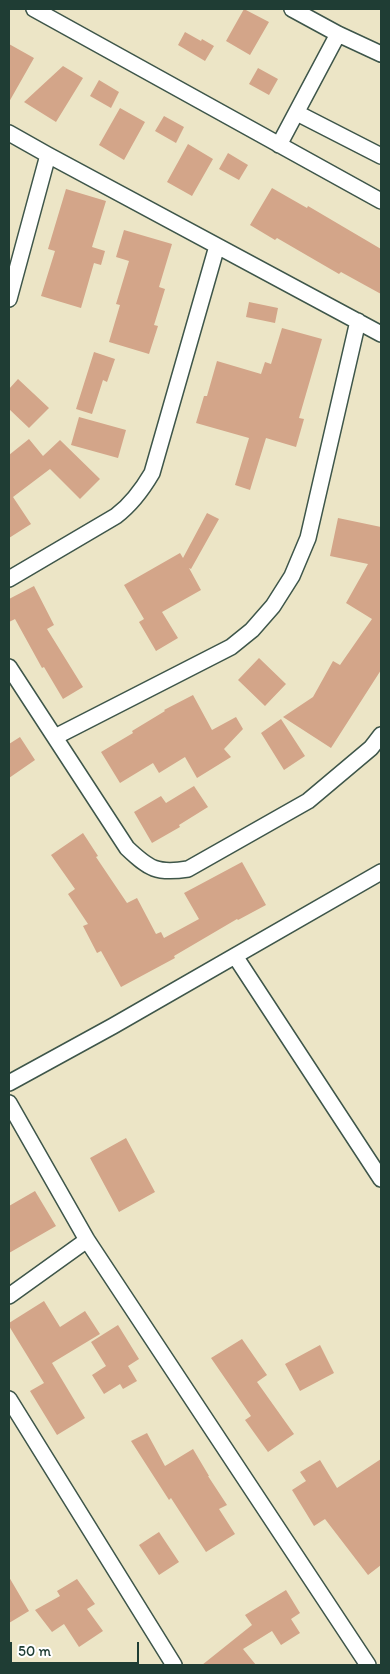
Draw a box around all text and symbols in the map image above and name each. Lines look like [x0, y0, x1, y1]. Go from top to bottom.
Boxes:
scale bar [12, 1632, 141, 1664]
text: 50 m [18, 1642, 51, 1660]

